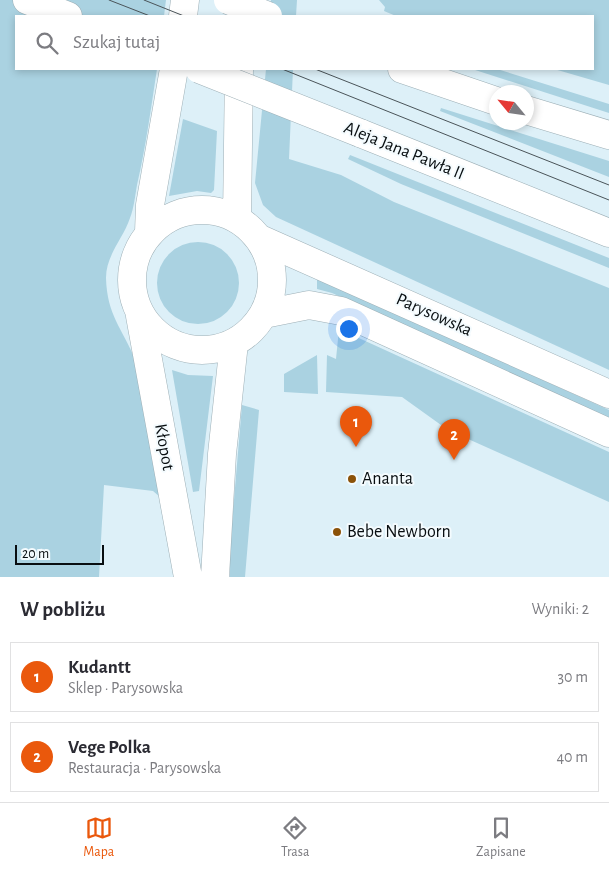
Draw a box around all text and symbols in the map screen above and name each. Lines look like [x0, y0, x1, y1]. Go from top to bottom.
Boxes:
search box [15, 15, 594, 70]
icon: search [33, 29, 61, 57]
text: Szukaj tutaj [73, 33, 160, 52]
north arrow [489, 85, 534, 130]
street label: Aleja Jana Pawła II [341, 119, 467, 183]
street label: Parysowska [393, 290, 475, 340]
your location [336, 316, 362, 342]
pin: 1 [340, 406, 372, 447]
pin: 2 [438, 419, 470, 460]
street label: Kłopot [151, 422, 177, 472]
place label: Ananta [362, 470, 413, 488]
marker: Ananta [346, 473, 358, 485]
place label: Bebe Newborn [347, 523, 451, 541]
marker: Bebe Newborn [331, 526, 343, 538]
scale bar [15, 542, 104, 565]
text: 20 m [22, 547, 49, 561]
text: W pobliżu [20, 599, 105, 620]
text: Wyniki: 2 [531, 601, 589, 617]
text: Kudantt [68, 658, 131, 677]
text: 1 [34, 669, 40, 685]
text: 30 m [558, 669, 588, 685]
text: Sklep · Parysowska [68, 680, 183, 696]
text: Vege Polka [68, 738, 151, 757]
text: 2 [33, 749, 41, 765]
text: 40 m [556, 749, 588, 765]
text: Restauracja · Parysowska [68, 760, 221, 776]
tab: Mapa [83, 814, 114, 861]
tab: Trasa [281, 814, 309, 861]
tab: Zapisane [476, 814, 526, 861]

